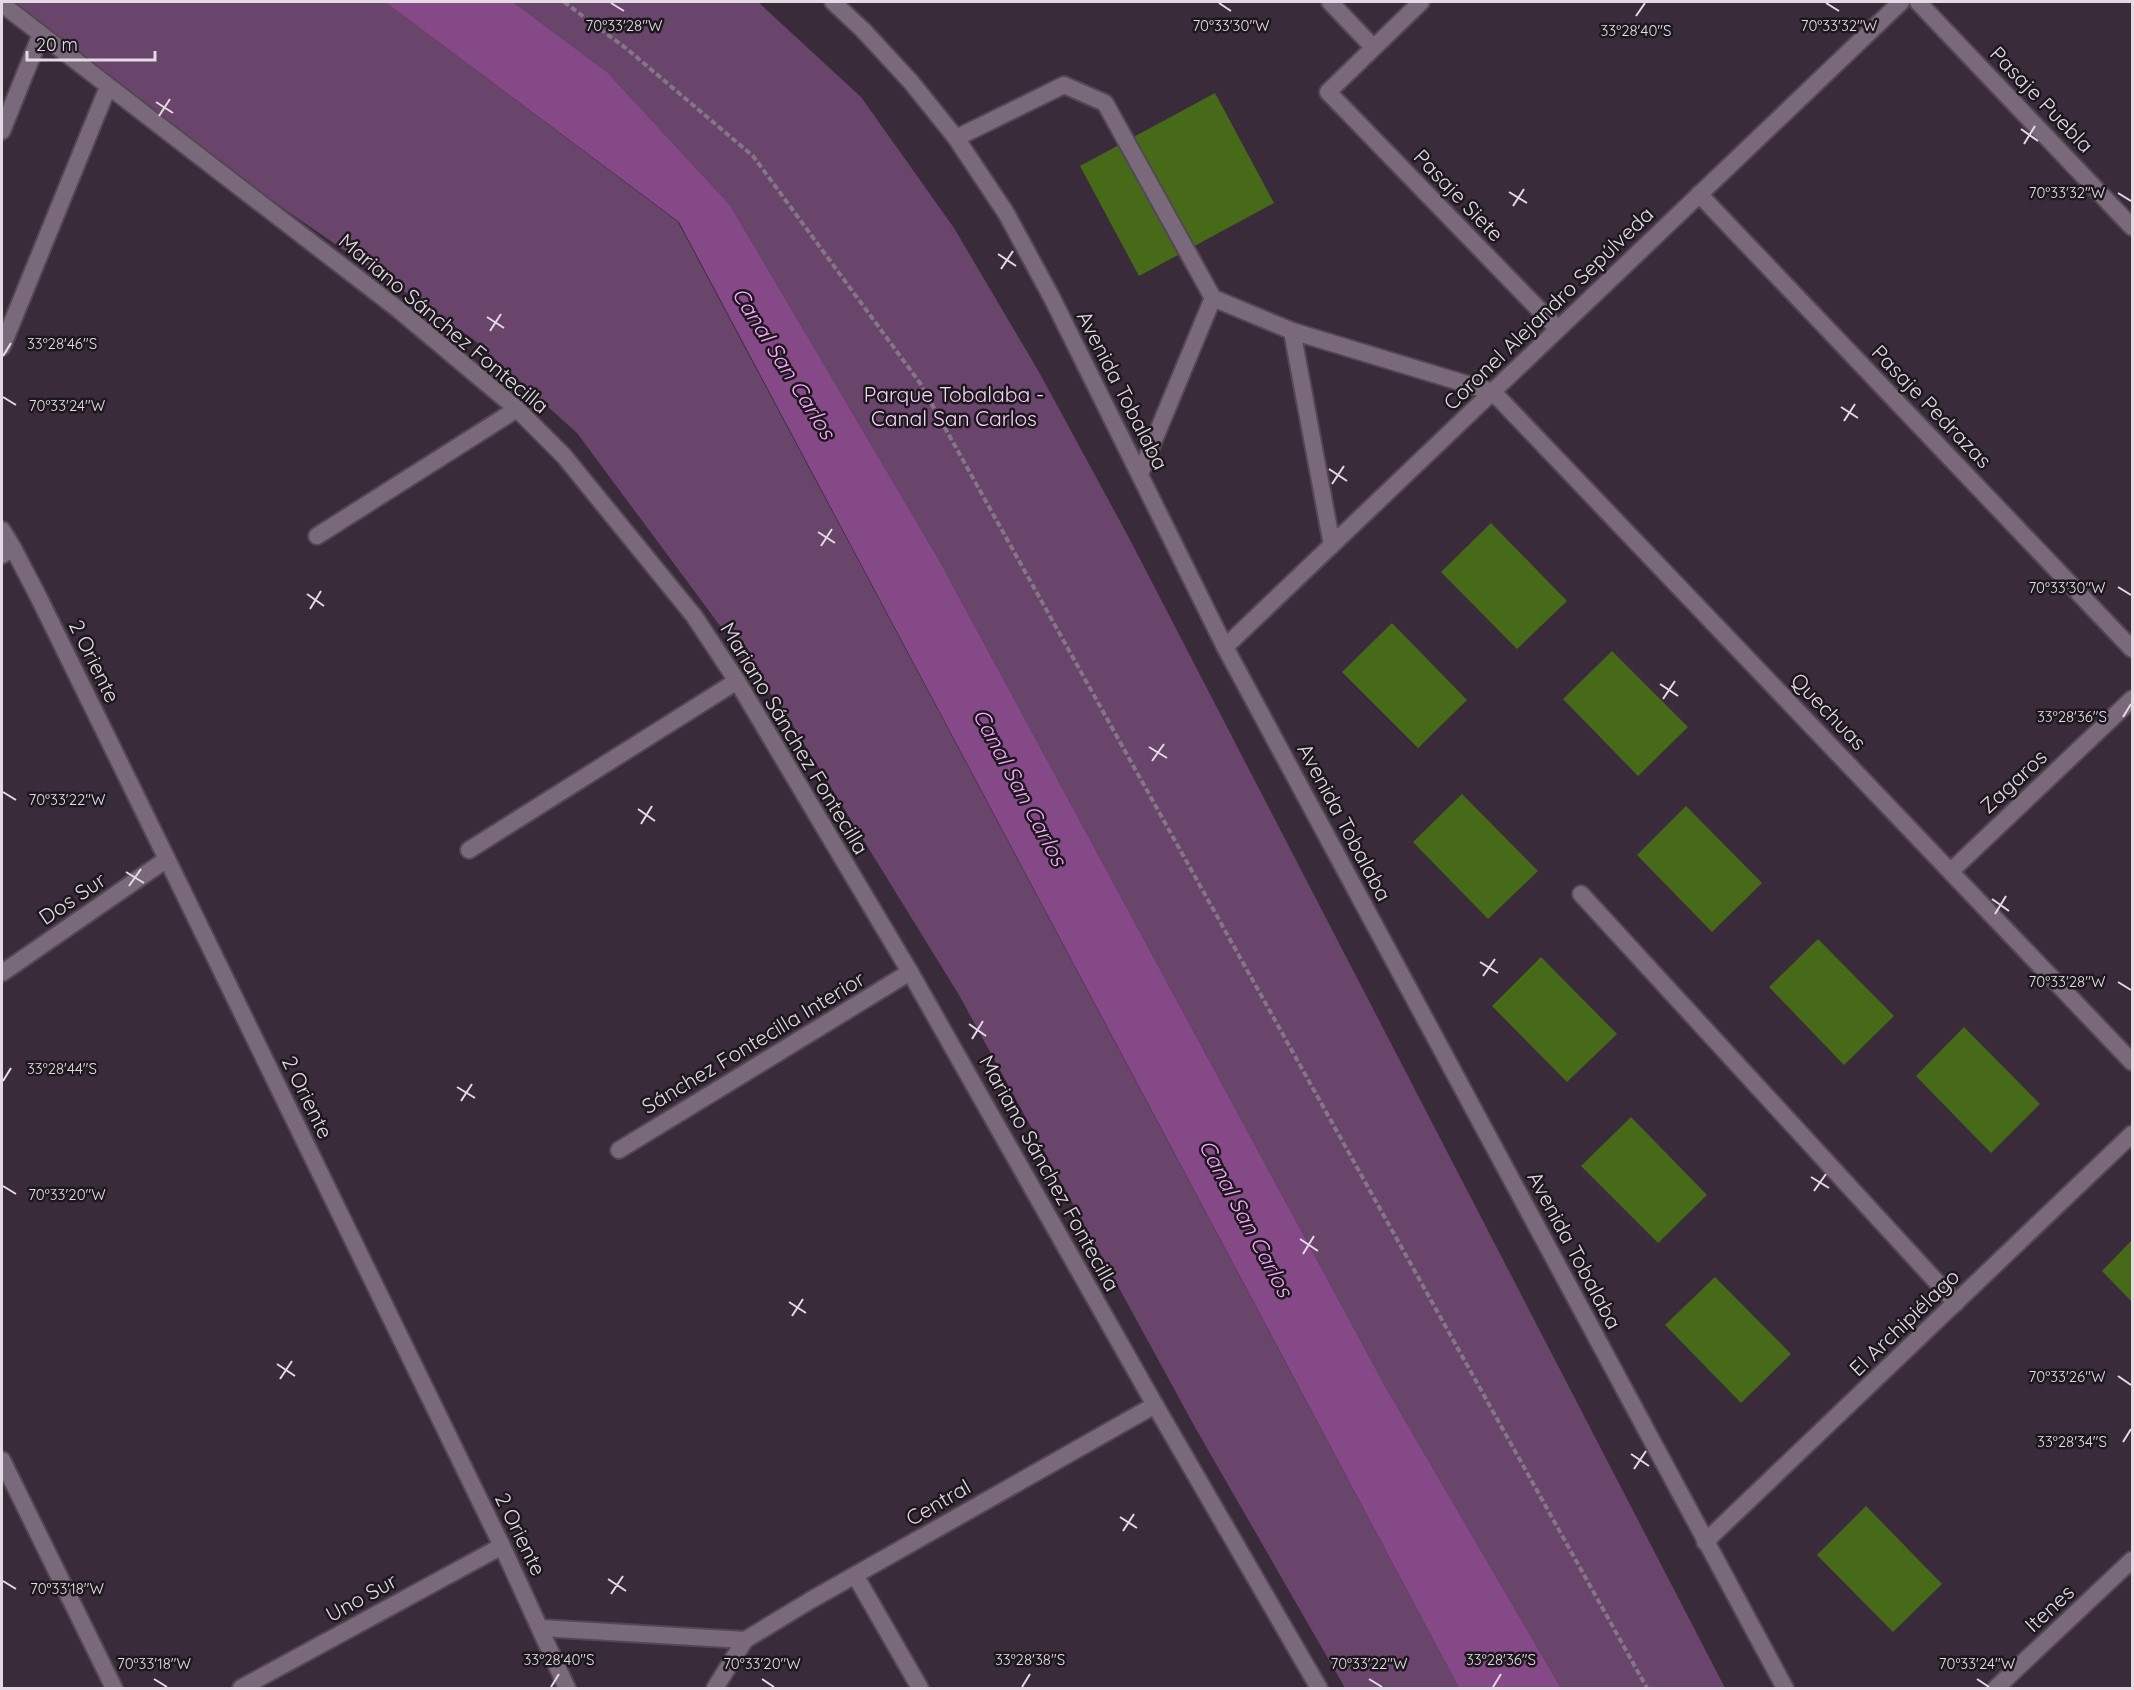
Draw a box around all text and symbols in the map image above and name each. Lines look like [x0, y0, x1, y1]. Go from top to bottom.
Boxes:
text: 70°33'28"W [586, 16, 663, 35]
text: 70°33'30"W [1192, 16, 1270, 35]
text: 70°33'32"W [1801, 16, 1878, 35]
text: 33°28'40"S [1600, 21, 1672, 40]
scale bar [27, 24, 154, 62]
text: 20 m [36, 33, 78, 56]
street label: Pasaje Puebla [1985, 40, 2099, 158]
street label: Pasaje Siete [1409, 143, 1509, 247]
text: 70°33'32"W [2029, 183, 2106, 202]
street label: Coronel Alejandro Sepúlveda [1438, 201, 1658, 415]
street label: Mariano Sánchez Fontecilla [334, 228, 554, 418]
water label: Canal San Carlos [726, 282, 843, 446]
street label: Avenida Tobalaba [1072, 306, 1174, 474]
text: 33°28'46"S [27, 334, 97, 353]
street label: Pasaje Pedrazas [1867, 339, 1997, 473]
park label: Parque Tobalaba - Canal San Carlos [864, 381, 1044, 431]
text: 70°33'24"W [29, 396, 106, 415]
text: 70°33'30"W [2028, 578, 2106, 597]
street label: 2 Oriente [64, 615, 126, 707]
street label: Mariano Sánchez Fontecilla [715, 617, 875, 859]
street label: Quechuas [1786, 667, 1872, 755]
water label: Canal San Carlos [967, 704, 1074, 872]
text: 33°28'36"S [2037, 707, 2107, 726]
street label: Avenida Tobalaba [1292, 739, 1398, 905]
street label: Zagaros [1974, 743, 2052, 819]
text: 70°33'22"W [28, 790, 106, 809]
street label: Dos Sur [33, 866, 111, 930]
street label: Sánchez Fontecilla Interior [637, 965, 869, 1119]
text: 70°33'28"W [2029, 972, 2106, 991]
street label: Mariano Sánchez Fontecilla [974, 1050, 1126, 1296]
street label: 2 Oriente [277, 1051, 339, 1143]
text: 33°28'44"S [27, 1059, 97, 1078]
water label: Canal San Carlos [1193, 1135, 1300, 1303]
street label: Avenida Tobalaba [1522, 1167, 1628, 1333]
text: 70°33'20"W [28, 1185, 106, 1204]
street label: El Archipiélago [1844, 1263, 1964, 1381]
text: 70°33'26"W [2029, 1367, 2106, 1386]
text: 33°28'34"S [2037, 1432, 2107, 1451]
street label: Central [901, 1473, 975, 1531]
street label: 2 Oriente [490, 1488, 552, 1580]
street label: Uno Sur [321, 1567, 401, 1627]
text: 70°33'18"W [30, 1579, 105, 1598]
street label: Itenes [2019, 1579, 2079, 1637]
text: 33°28'40"S [523, 1650, 595, 1669]
text: 33°28'38"S [995, 1650, 1065, 1669]
text: 33°28'36"S [1466, 1650, 1536, 1669]
text: 70°33'18"W [117, 1654, 192, 1673]
text: 70°33'20"W [723, 1654, 801, 1673]
text: 70°33'22"W [1330, 1654, 1408, 1673]
text: 70°33'24"W [1939, 1654, 2016, 1673]

